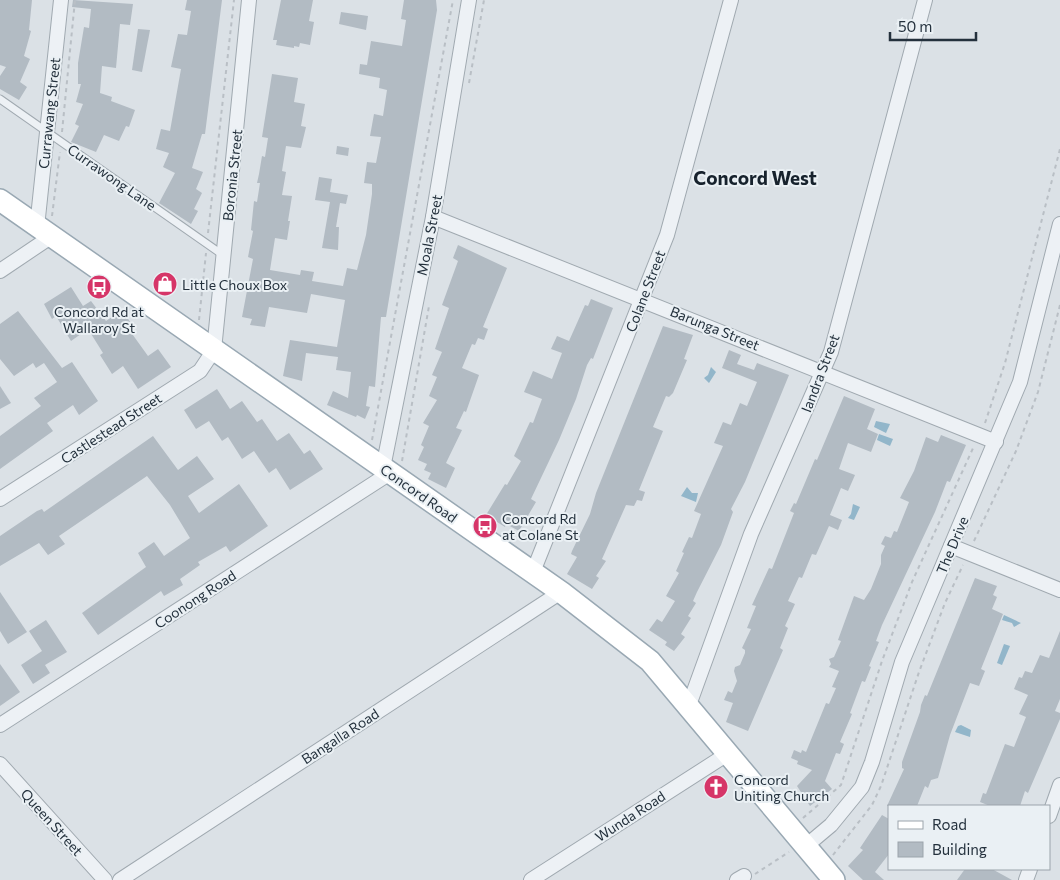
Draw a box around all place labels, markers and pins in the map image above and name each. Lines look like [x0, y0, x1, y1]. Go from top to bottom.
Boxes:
shop icon: Little Choux Box [152, 271, 178, 297]
bus stop icon: Concord Rd at Wallaroy St [86, 274, 112, 300]
place label: Little Choux Box [182, 276, 288, 293]
place label: Concord Rd at Wallaroy St [54, 303, 144, 336]
place label: Concord Rd at Colane St [502, 510, 579, 543]
bus stop icon: Concord Rd at Colane St [472, 513, 498, 539]
place label: Concord Uniting Church [734, 771, 829, 804]
church icon: Concord Uniting Church [703, 774, 729, 800]

